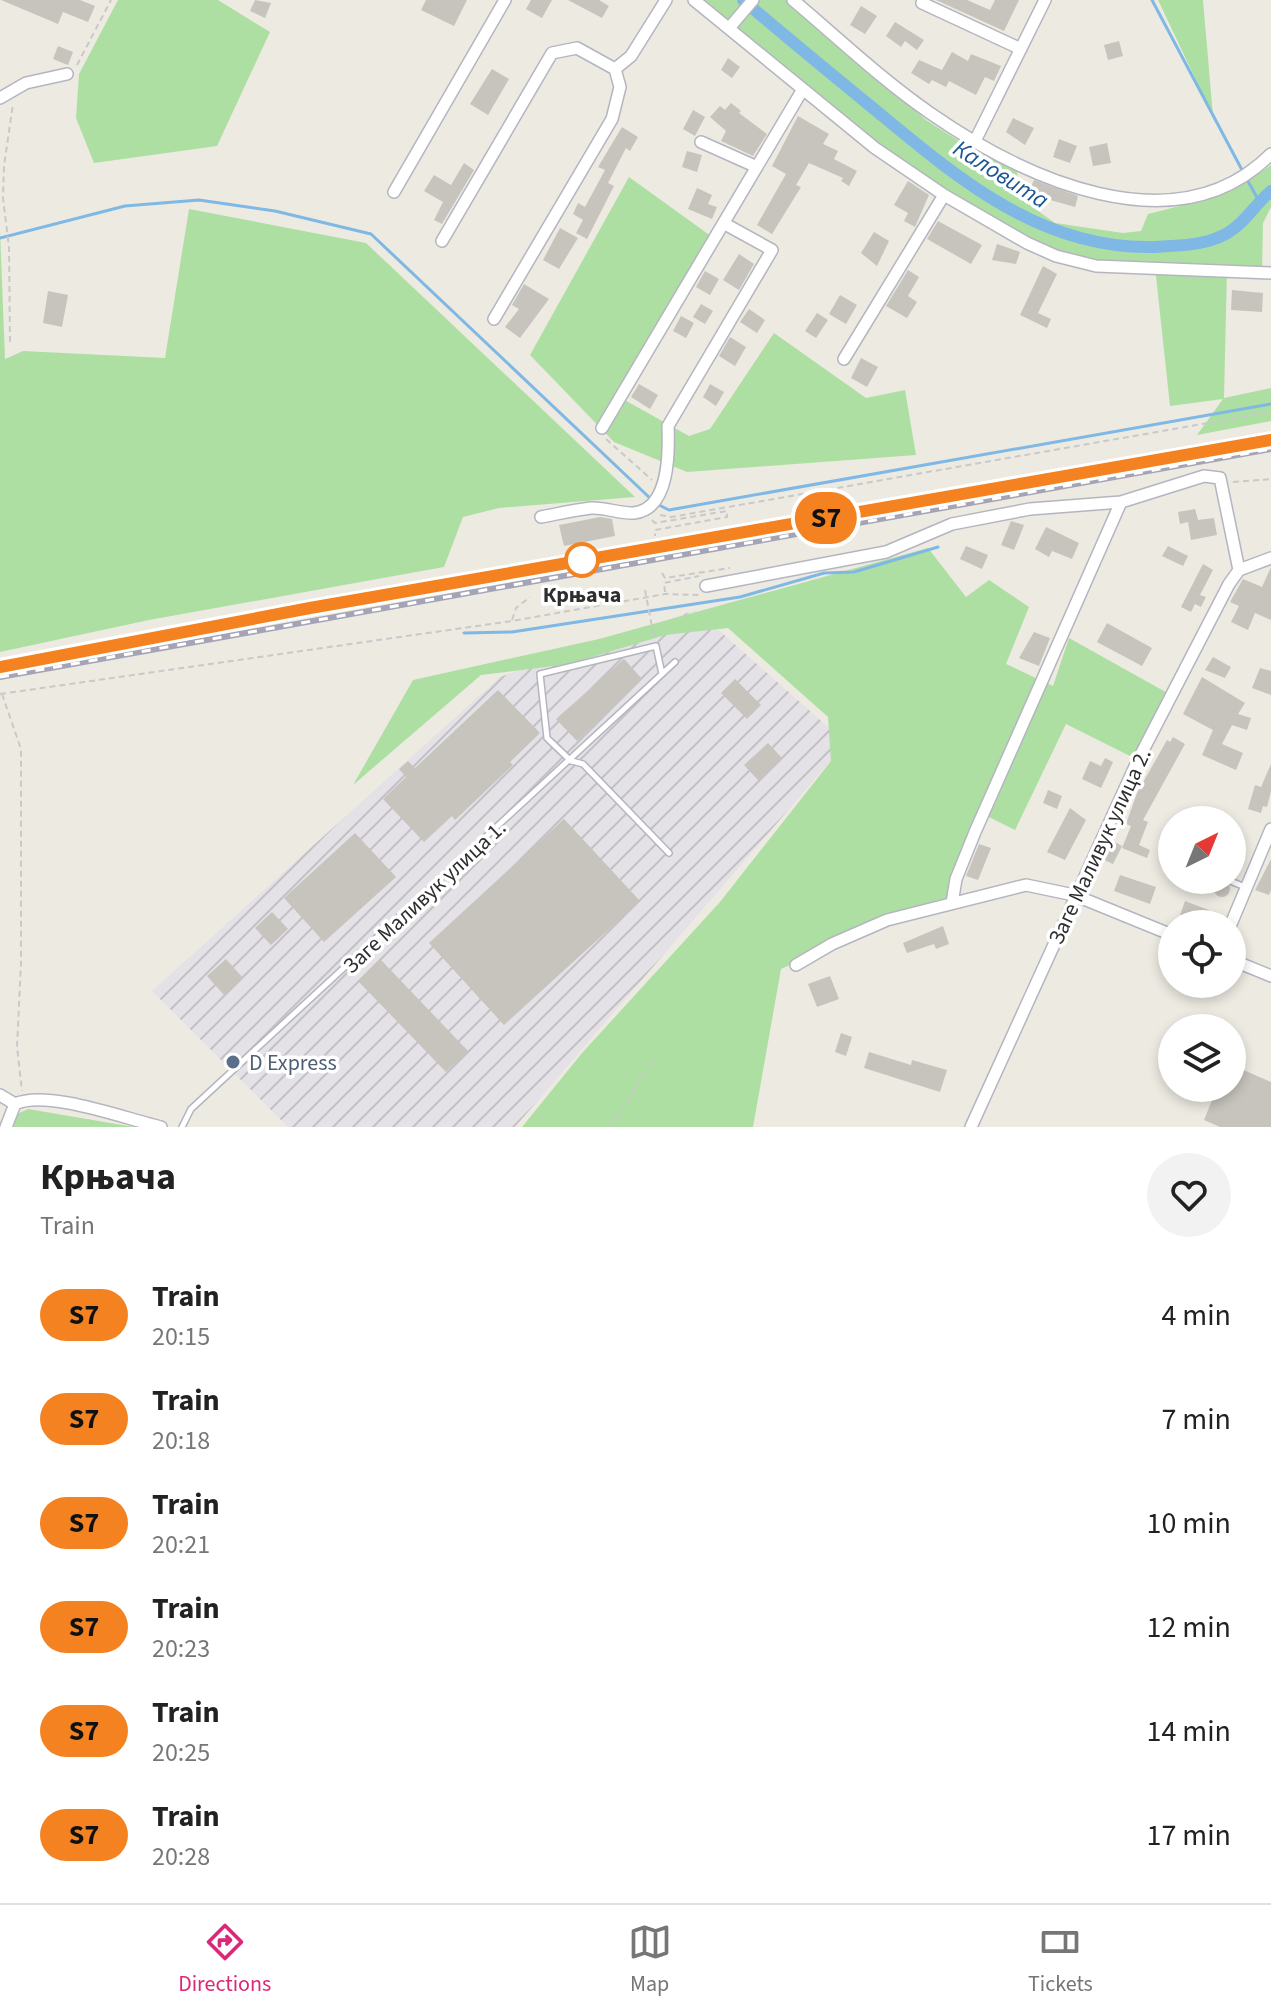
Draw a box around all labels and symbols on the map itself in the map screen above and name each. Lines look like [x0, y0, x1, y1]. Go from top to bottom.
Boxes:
water label: Каловита [946, 131, 1055, 218]
line badge: S7 [790, 492, 862, 544]
marker: Крњача [565, 543, 599, 577]
place label: Крњача [543, 579, 621, 611]
street label: Заге Маливук улица 2. [1040, 743, 1159, 950]
north arrow [1158, 806, 1246, 894]
street label: Заге Маливук улица 1. [336, 812, 513, 981]
place label: D Express [249, 1047, 337, 1079]
marker: D Express [224, 1053, 242, 1071]

